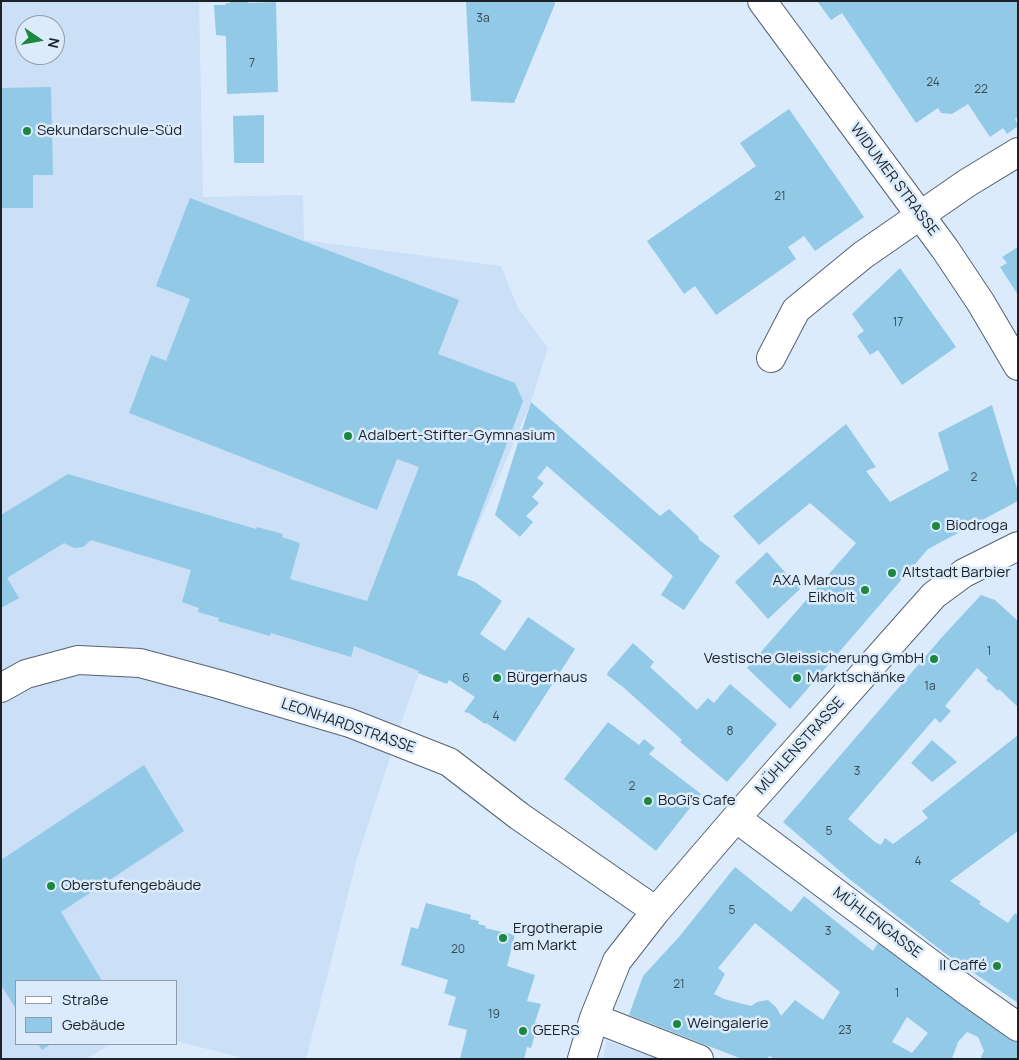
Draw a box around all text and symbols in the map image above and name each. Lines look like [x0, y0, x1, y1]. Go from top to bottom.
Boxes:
house number: 3a [476, 12, 490, 26]
north arrow [15, 15, 65, 65]
text: N [44, 36, 65, 50]
house number: 7 [249, 57, 255, 71]
house number: 24 [926, 76, 940, 90]
house number: 22 [974, 83, 988, 97]
street label: WIDUMER STRASSE [846, 120, 942, 240]
place label: Sekundarschule-Süd [37, 122, 182, 140]
marker: Sekundarschule-Süd [21, 125, 33, 137]
house number: 21 [774, 190, 786, 204]
house number: 17 [893, 316, 903, 330]
place label: Adalbert-Stifter-Gymnasium [358, 427, 555, 445]
marker: Adalbert-Stifter-Gymnasium [342, 430, 354, 442]
house number: 2 [971, 471, 977, 485]
place label: Biodroga [946, 517, 1008, 535]
marker: Biodroga [930, 520, 942, 532]
place label: Altstadt Barbier [902, 564, 1011, 582]
marker: Altstadt Barbier [886, 567, 898, 579]
place label: AXA Marcus Eikholt [773, 572, 855, 607]
marker: AXA Marcus Eikholt [859, 584, 871, 596]
house number: 1 [987, 645, 991, 659]
place label: Vestische Gleissicherung GmbH [704, 650, 924, 668]
marker: Vestische Gleissicherung GmbH [928, 653, 940, 665]
place label: Bürgerhaus [507, 669, 587, 687]
place label: Marktschänke [807, 669, 905, 687]
house number: 6 [462, 672, 470, 686]
marker: Bürgerhaus [491, 672, 503, 684]
marker: Marktschänke [791, 672, 803, 684]
house number: 1a [924, 680, 936, 694]
street label: MÜHLENSTRASSE [752, 694, 848, 798]
street label: LEONHARDSTRASSE [279, 695, 417, 757]
house number: 4 [492, 710, 500, 724]
house number: 8 [727, 725, 733, 739]
house number: 3 [854, 765, 860, 779]
house number: 2 [629, 780, 635, 794]
place label: BoGi's Cafe [658, 792, 735, 810]
marker: BoGi's Cafe [642, 795, 654, 807]
house number: 5 [826, 825, 832, 839]
house number: 4 [914, 855, 922, 869]
place label: Oberstufengebäude [61, 877, 201, 895]
marker: Oberstufengebäude [45, 880, 57, 892]
street label: MÜHLENGASSE [829, 884, 925, 962]
house number: 5 [729, 904, 735, 918]
place label: Ergotherapie am Markt [513, 920, 603, 955]
house number: 3 [825, 925, 831, 939]
marker: Ergotherapie am Markt [497, 932, 509, 944]
house number: 20 [451, 943, 465, 957]
place label: Il Caffé [939, 957, 987, 975]
marker: Il Caffé [991, 960, 1003, 972]
house number: 21 [673, 978, 685, 992]
legend [15, 980, 178, 1045]
house number: 1 [895, 987, 899, 1001]
text: Straße [62, 989, 108, 1010]
house number: 19 [488, 1008, 500, 1022]
text: Gebäude [62, 1014, 125, 1035]
place label: Weingalerie [687, 1015, 768, 1033]
marker: Weingalerie [671, 1018, 683, 1030]
place label: GEERS [533, 1022, 579, 1040]
house number: 23 [838, 1024, 852, 1038]
marker: GEERS [517, 1025, 529, 1037]

